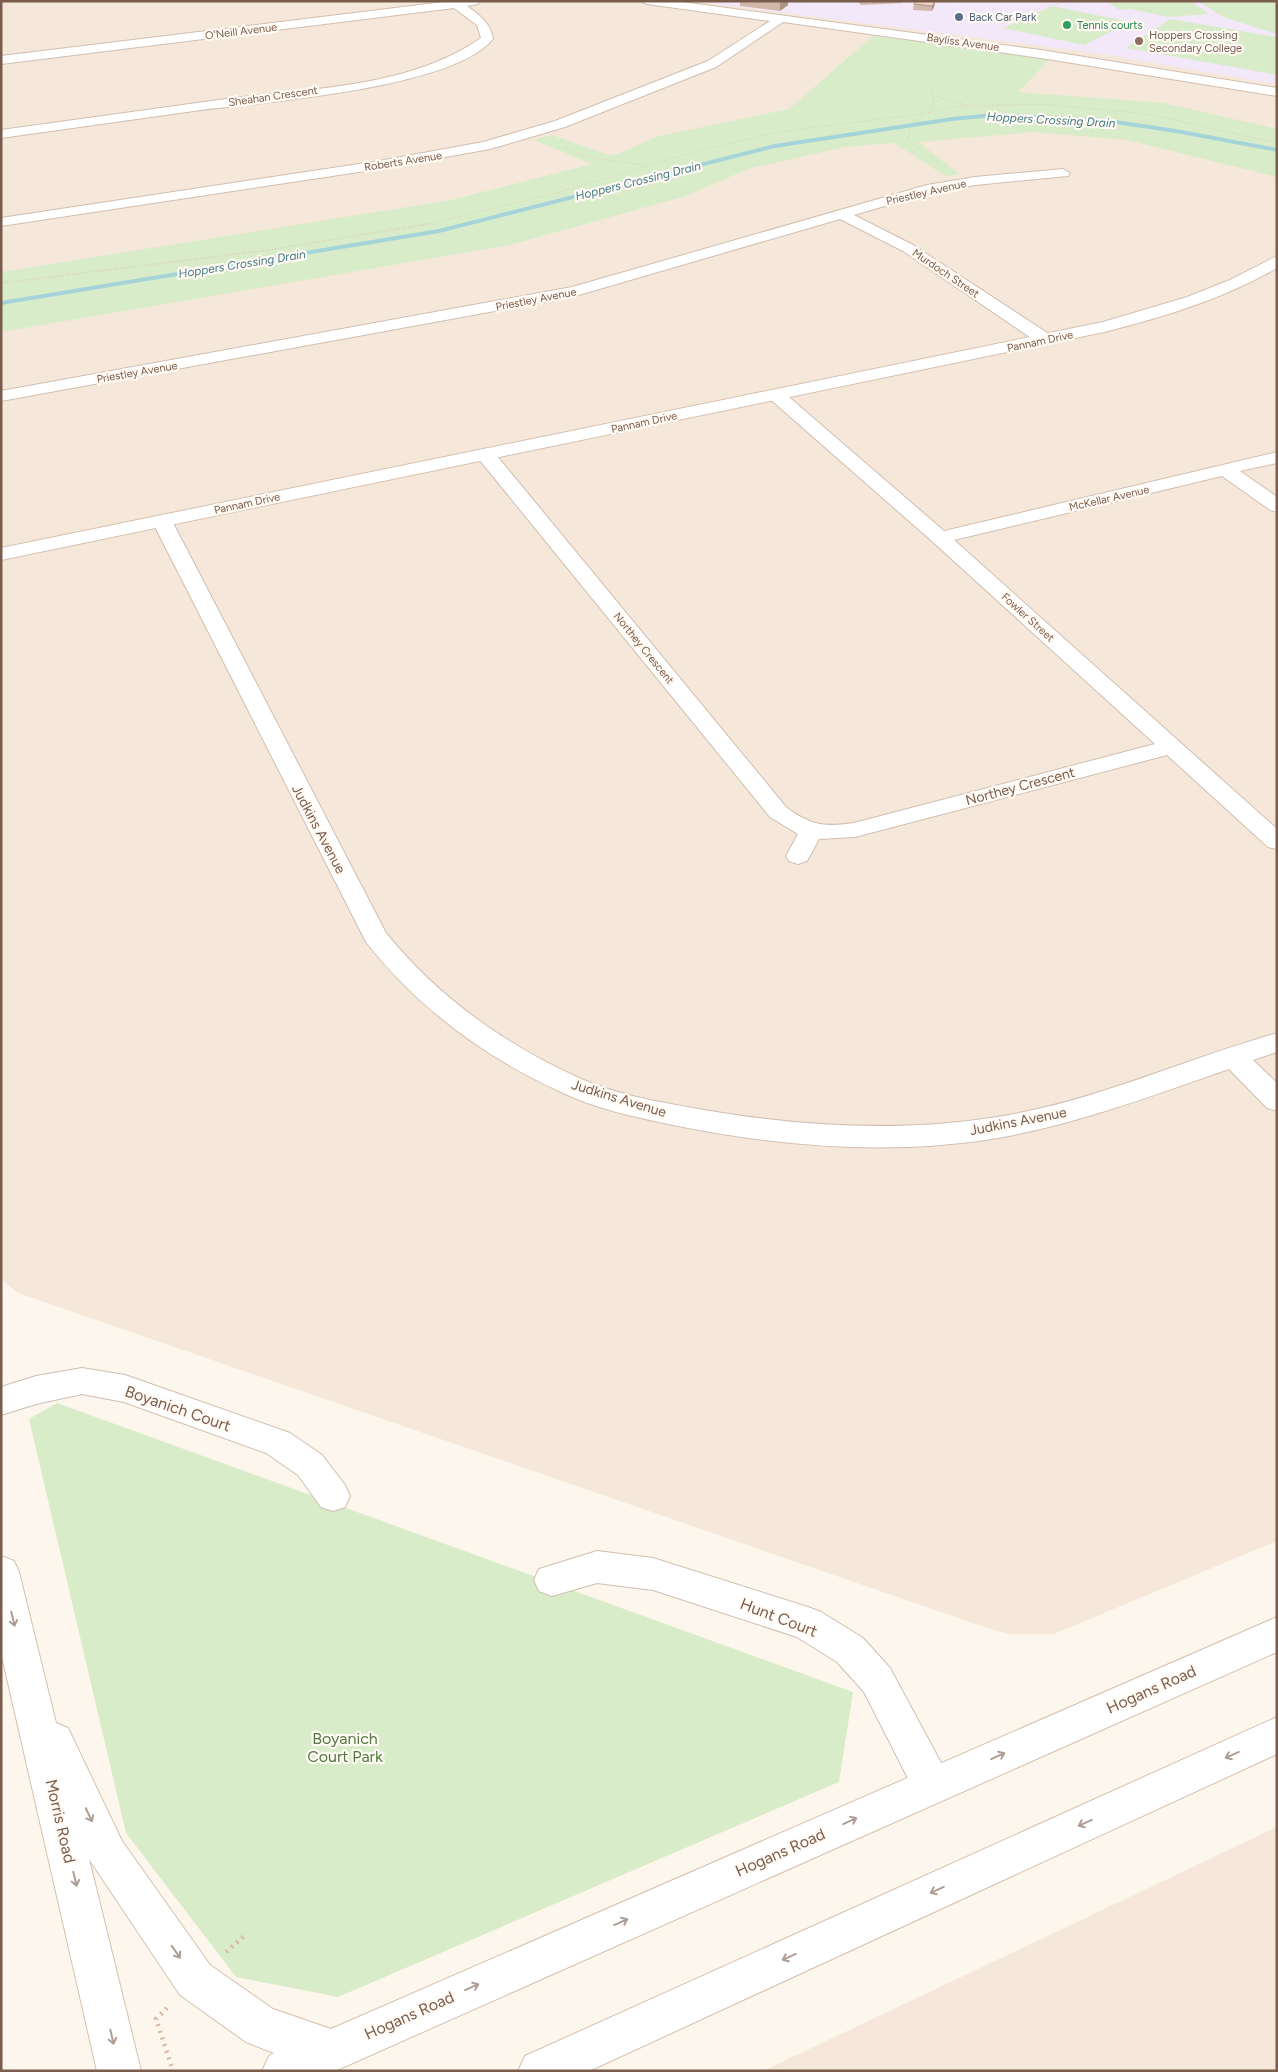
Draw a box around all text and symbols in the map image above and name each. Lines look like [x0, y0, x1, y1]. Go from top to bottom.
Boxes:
marker: Back Car Park [953, 11, 965, 23]
place label: Back Car Park [969, 11, 1037, 24]
marker: Tennis courts [1061, 19, 1073, 31]
place label: Tennis courts [1077, 19, 1143, 32]
street label: O'Neill Avenue [204, 21, 278, 42]
place label: Hoppers Crossing Secondary College [1149, 29, 1242, 55]
street label: Bayliss Avenue [926, 31, 1000, 54]
marker: Hoppers Crossing Secondary College [1133, 35, 1145, 47]
street label: Sheahan Crescent [228, 84, 319, 109]
water label: Hoppers Crossing Drain [986, 110, 1116, 130]
street label: Roberts Avenue [363, 149, 443, 174]
water label: Hoppers Crossing Drain [574, 159, 702, 203]
street label: Priestley Avenue [885, 177, 967, 208]
street label: Murdoch Street [910, 246, 982, 300]
water label: Hoppers Crossing Drain [177, 247, 307, 281]
street label: Priestley Avenue [495, 285, 578, 314]
street label: Pannam Drive [1006, 328, 1074, 355]
street label: Priestley Avenue [96, 359, 179, 386]
street label: Pannam Drive [610, 409, 678, 436]
street label: McKellar Avenue [1068, 483, 1151, 514]
street label: Pannam Drive [213, 490, 281, 517]
street label: Fowler Street [999, 590, 1057, 644]
street label: Northey Crescent [611, 610, 676, 687]
street label: Northey Crescent [964, 764, 1077, 809]
street label: Judkins Avenue [288, 782, 349, 877]
street label: Judkins Avenue [569, 1076, 669, 1121]
street label: Judkins Avenue [968, 1104, 1068, 1139]
street label: Boyanich Court [122, 1381, 233, 1435]
street label: Hunt Court [738, 1594, 820, 1641]
one-way arrow [9, 1610, 18, 1626]
street label: Hogans Road [1103, 1661, 1199, 1718]
park label: Boyanich Court Park [307, 1729, 383, 1766]
one-way arrow [990, 1750, 1005, 1760]
one-way arrow [1225, 1751, 1240, 1761]
street label: Morris Road [42, 1777, 79, 1865]
one-way arrow [85, 1807, 95, 1822]
one-way arrow [842, 1815, 857, 1825]
one-way arrow [1077, 1818, 1092, 1828]
street label: Hogans Road [732, 1824, 828, 1881]
one-way arrow [71, 1871, 80, 1887]
one-way arrow [930, 1886, 945, 1895]
one-way arrow [613, 1916, 628, 1926]
one-way arrow [171, 1945, 181, 1959]
one-way arrow [782, 1953, 797, 1963]
one-way arrow [464, 1982, 479, 1992]
street label: Hogans Road [361, 1987, 457, 2044]
one-way arrow [108, 2029, 117, 2045]

